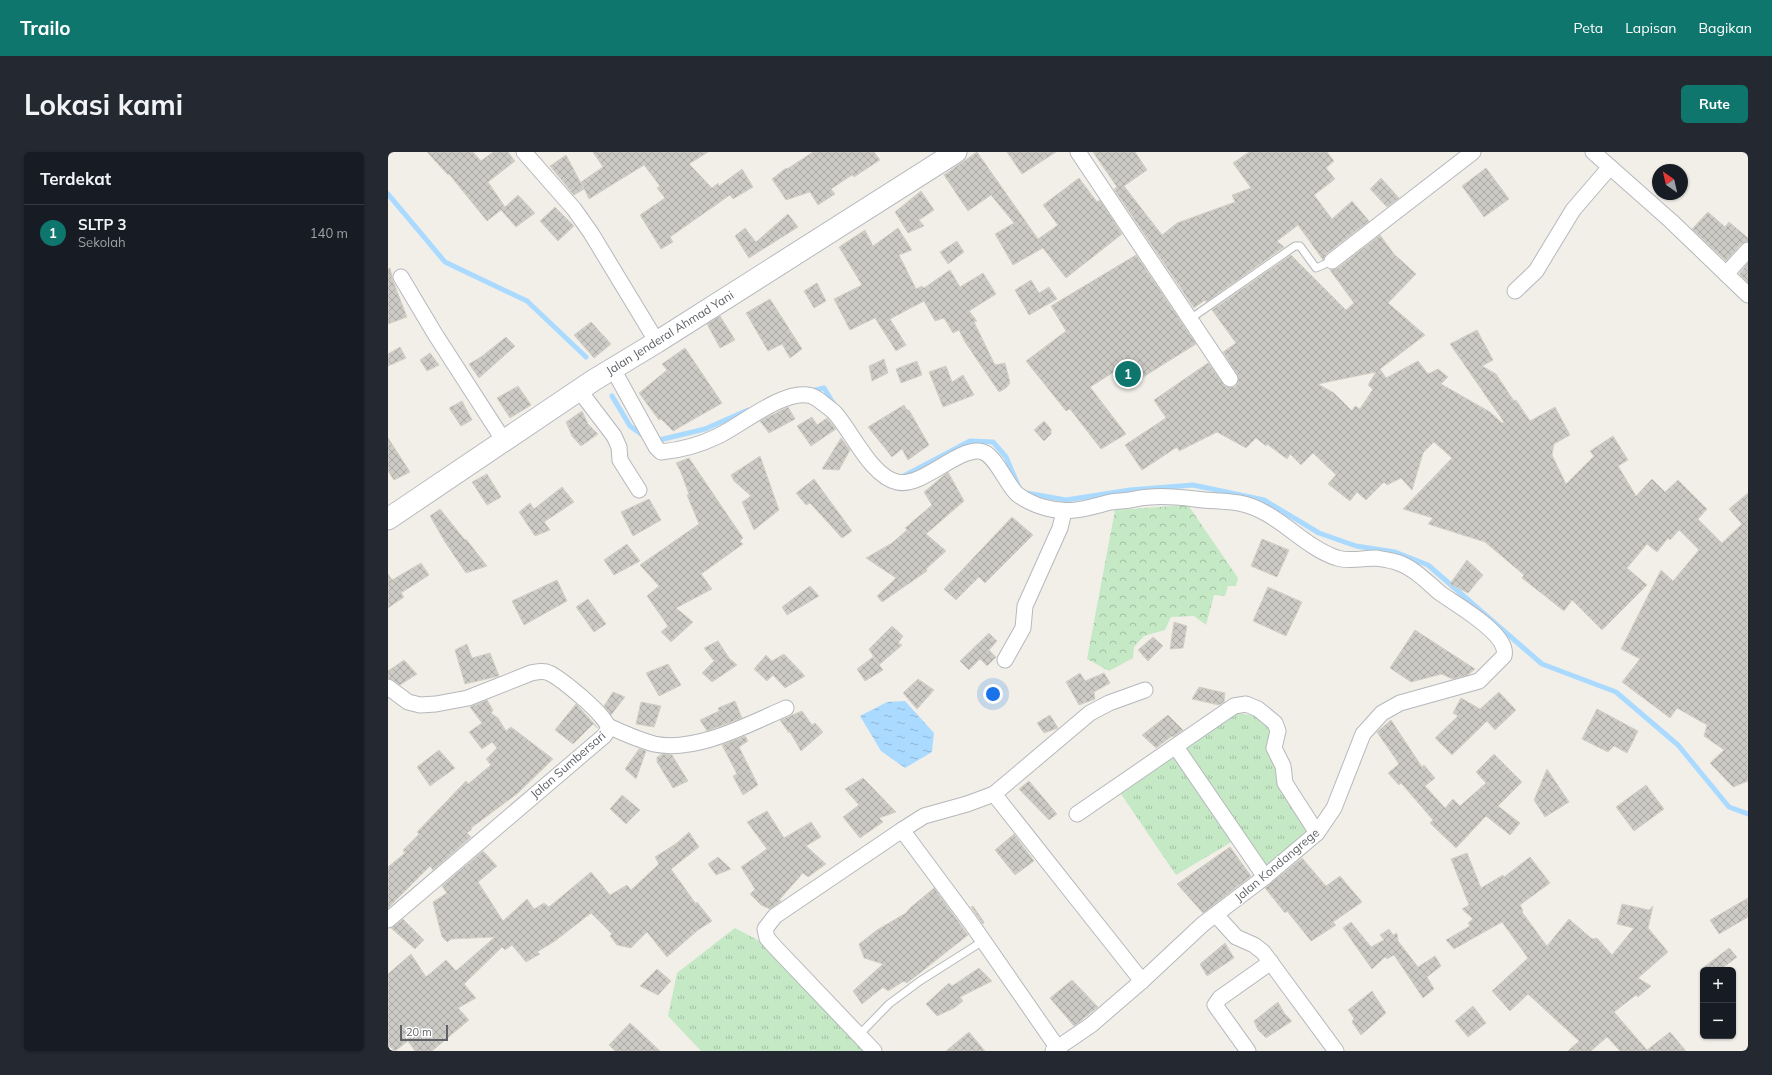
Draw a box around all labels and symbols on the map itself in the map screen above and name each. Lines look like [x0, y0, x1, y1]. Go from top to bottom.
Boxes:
north arrow [1652, 164, 1688, 200]
street label: Jalan Jenderal Ahmad Yani [603, 287, 736, 378]
pin: 1 [1115, 359, 1141, 389]
your location [983, 684, 1003, 704]
street label: Jalan Sumbersari [527, 728, 608, 801]
street label: Jalan Kondangrege [1231, 825, 1322, 904]
scale bar [400, 1023, 448, 1042]

